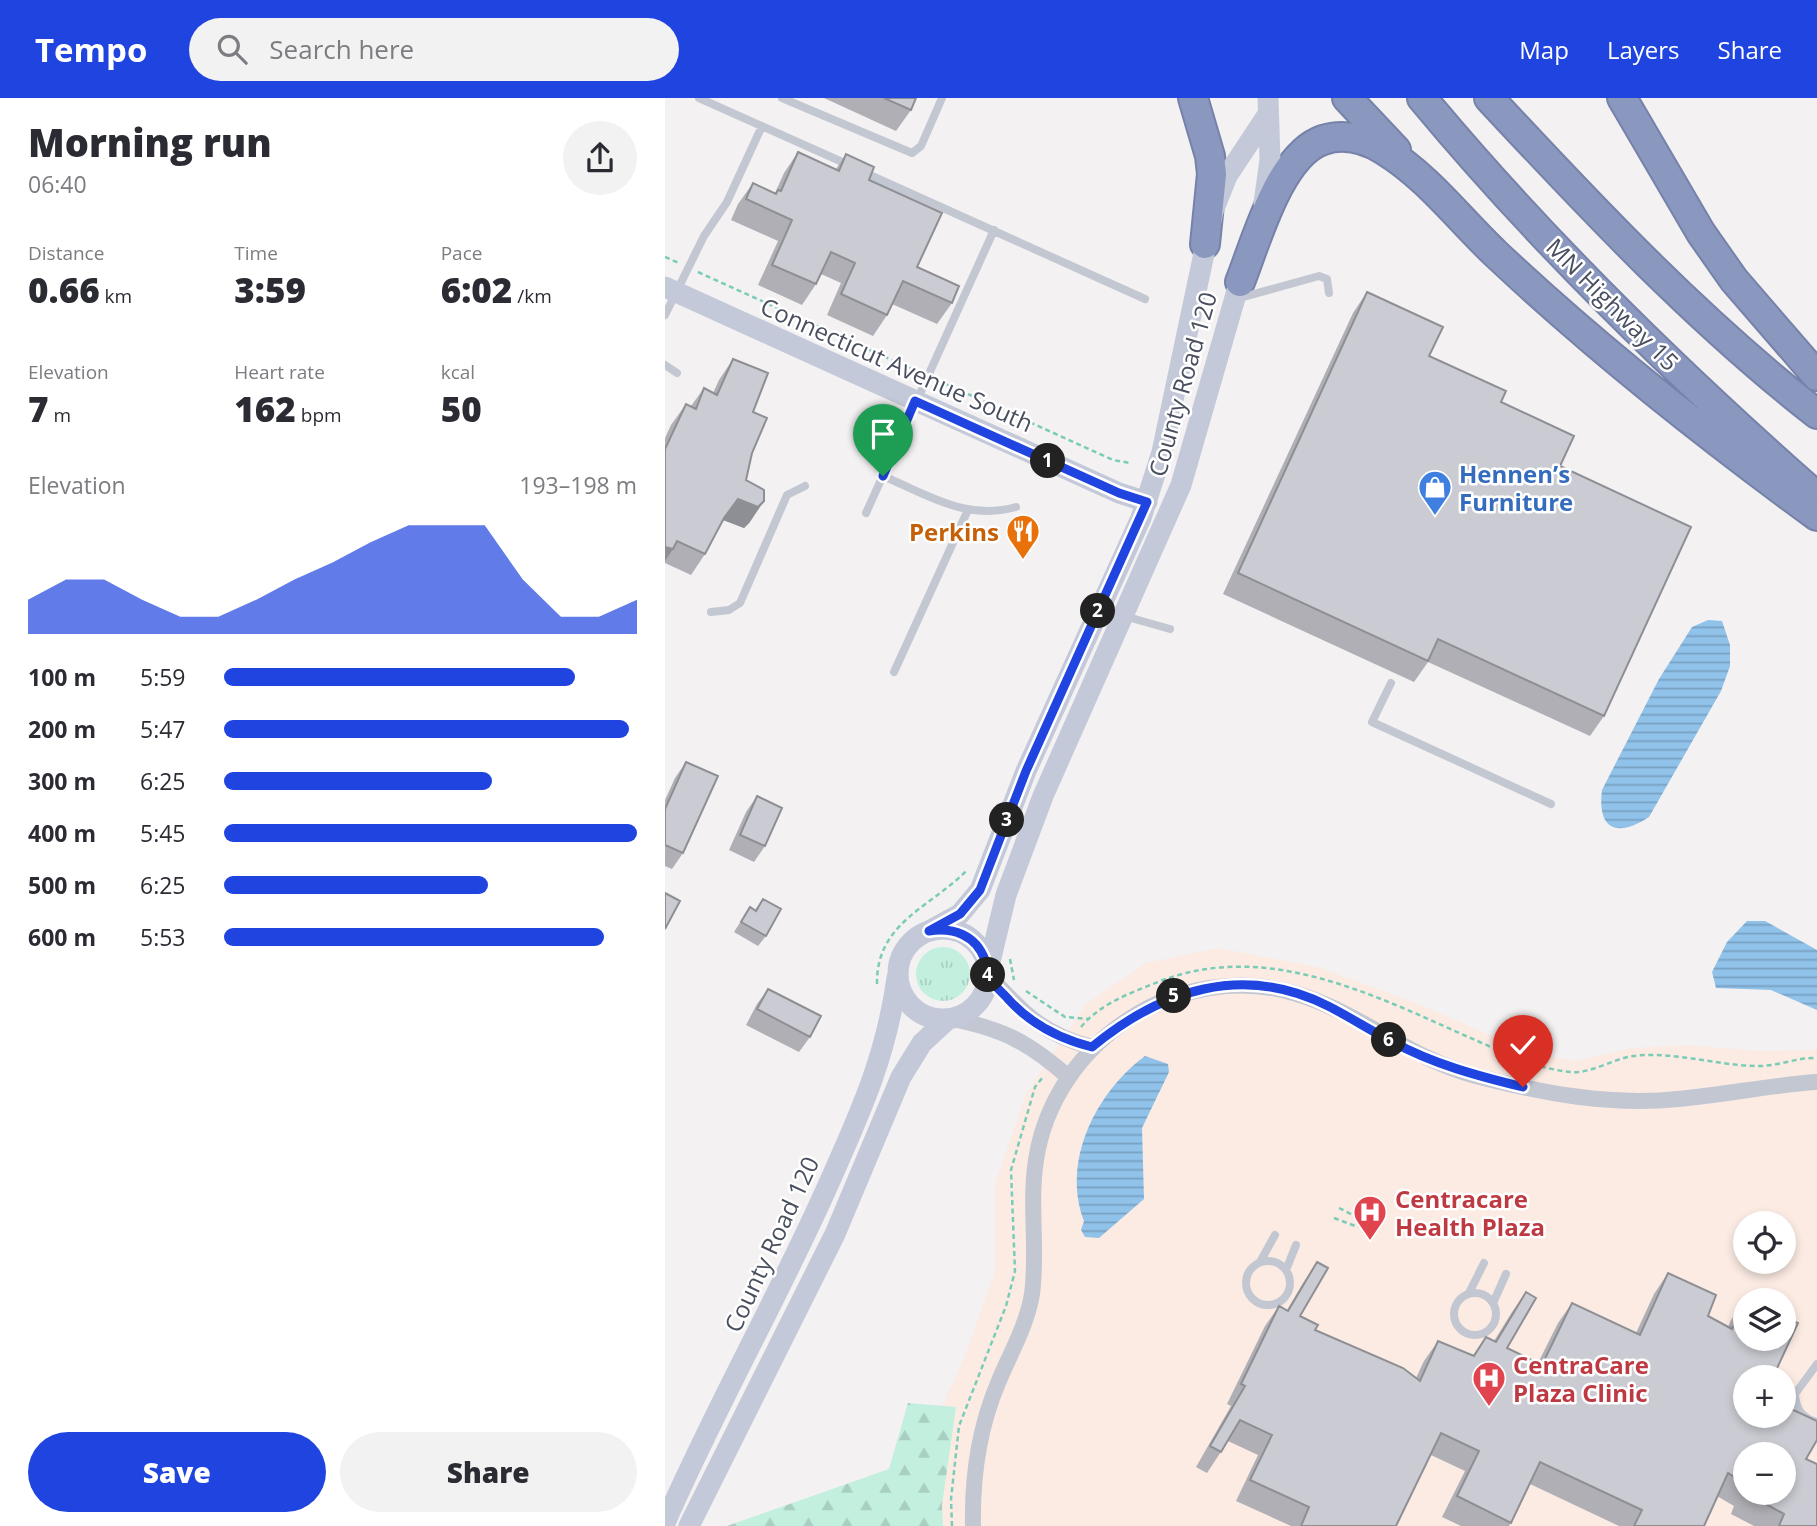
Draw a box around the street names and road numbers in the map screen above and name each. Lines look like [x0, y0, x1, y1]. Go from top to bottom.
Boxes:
street label: MN Highway 15 [1539, 230, 1687, 378]
street label: County Road 120 [1140, 288, 1224, 480]
street label: Connecticut Avenue South [756, 289, 1038, 439]
street label: County Road 120 [716, 1151, 826, 1337]

